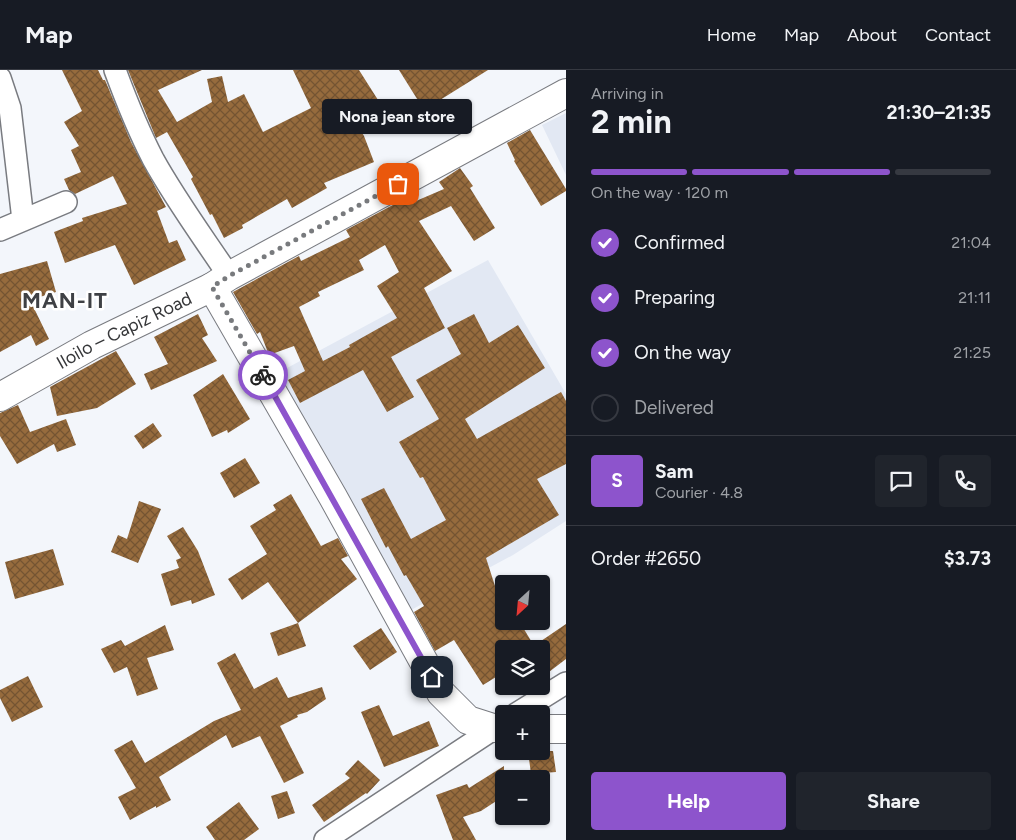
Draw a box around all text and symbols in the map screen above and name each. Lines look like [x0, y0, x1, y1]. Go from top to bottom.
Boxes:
text: Map [25, 20, 73, 49]
text: Home [707, 24, 756, 46]
text: Map [784, 24, 819, 46]
text: About [847, 24, 897, 46]
text: Contact [925, 24, 991, 46]
text: Arriving in [591, 84, 663, 103]
callout: Nona jean store [323, 99, 473, 134]
text: 21:30–21:35 [887, 101, 991, 124]
text: 2 min [591, 103, 672, 141]
text: Nona jean store [339, 107, 455, 126]
pin [377, 163, 419, 205]
icon: bag [384, 170, 412, 198]
text: On the way · 120 m [591, 183, 728, 202]
icon: check [591, 229, 619, 257]
text: Confirmed [634, 231, 725, 254]
text: 21:04 [951, 233, 991, 252]
icon: check [591, 284, 619, 312]
text: Preparing [634, 286, 715, 309]
district label: MAN-IT [22, 287, 108, 314]
street label: Iloilo – Capiz Road [53, 287, 195, 374]
text: 21:11 [958, 288, 991, 307]
icon: check [591, 339, 619, 367]
text: On the way [634, 341, 731, 364]
text: 21:25 [953, 343, 991, 362]
courier [238, 350, 288, 400]
icon: bike [249, 361, 277, 389]
text: Delivered [634, 396, 714, 419]
button: chat [875, 455, 927, 507]
button: phone [939, 455, 991, 507]
text: Sam [655, 460, 693, 483]
text: S [611, 469, 623, 492]
text: Courier · 4.8 [655, 483, 743, 502]
text: Order #2650 [591, 547, 701, 570]
text: $3.73 [944, 547, 991, 570]
north arrow [495, 575, 550, 630]
map controls [495, 575, 550, 825]
button: layers [495, 640, 550, 695]
pin [411, 656, 453, 698]
icon: home [418, 663, 446, 691]
button: + [495, 705, 550, 760]
button: − [495, 770, 550, 825]
button: Help [591, 772, 786, 830]
button: Share [796, 772, 991, 830]

